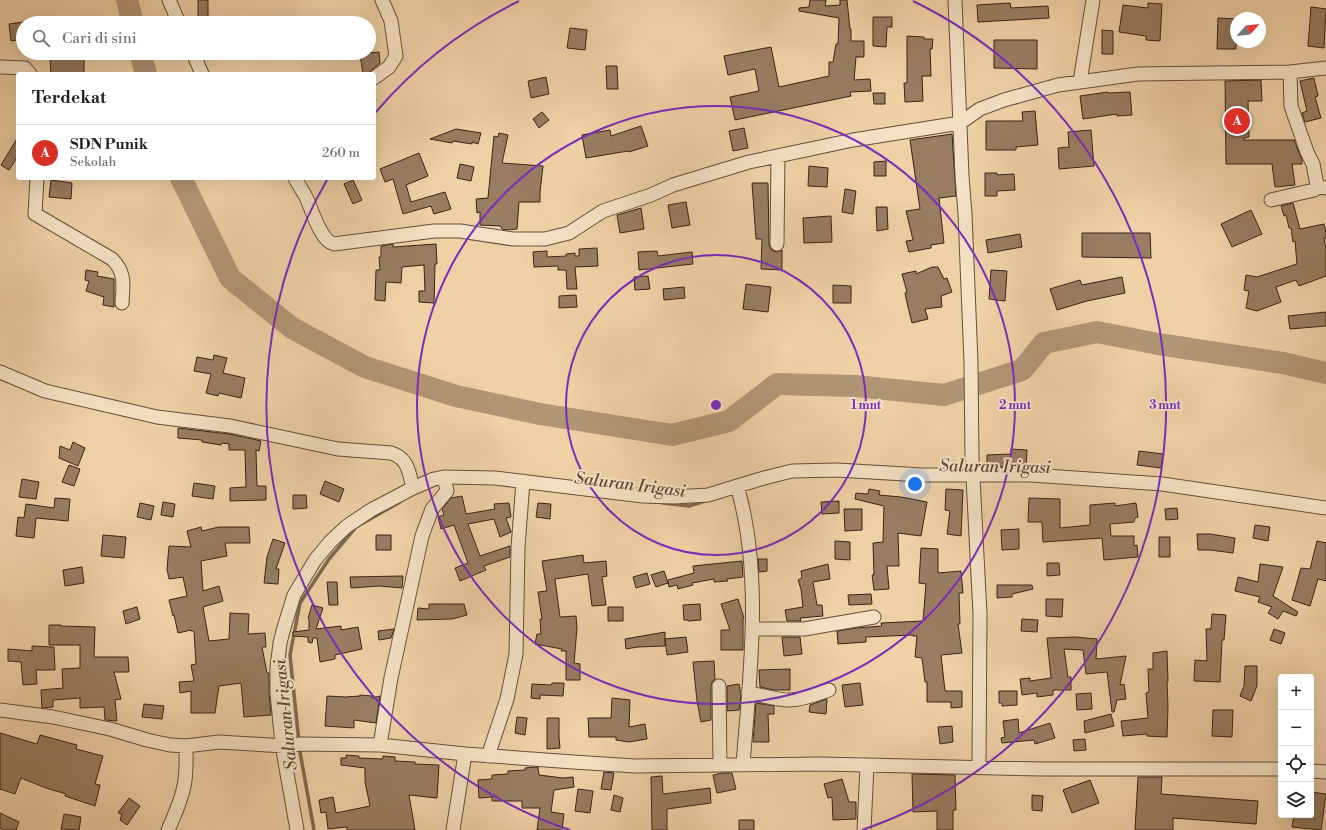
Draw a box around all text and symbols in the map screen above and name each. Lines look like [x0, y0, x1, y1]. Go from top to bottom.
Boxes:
north arrow [1230, 12, 1266, 48]
search box [16, 16, 376, 60]
icon: search [30, 27, 52, 49]
text: Cari di sini [62, 29, 137, 48]
text: Terdekat [32, 87, 106, 109]
pin: A [1224, 106, 1250, 136]
text: SDN Punik [70, 135, 148, 154]
text: A [40, 145, 50, 161]
text: 260 m [322, 145, 360, 161]
text: Sekolah [70, 154, 116, 170]
centre of rings [709, 398, 723, 412]
text: 1 mnt [851, 398, 882, 413]
text: 2 mnt [999, 398, 1032, 413]
text: 3 mnt [1149, 398, 1182, 413]
water label: Saluran Irigasi [939, 455, 1052, 479]
water label: Saluran Irigasi [573, 467, 687, 503]
your location [905, 474, 925, 494]
water label: Saluran Irigasi [269, 657, 303, 772]
map controls [1278, 674, 1314, 818]
button: + [1278, 674, 1314, 710]
button: − [1278, 710, 1314, 746]
button: locate [1278, 746, 1314, 782]
button: layers [1278, 782, 1314, 818]

